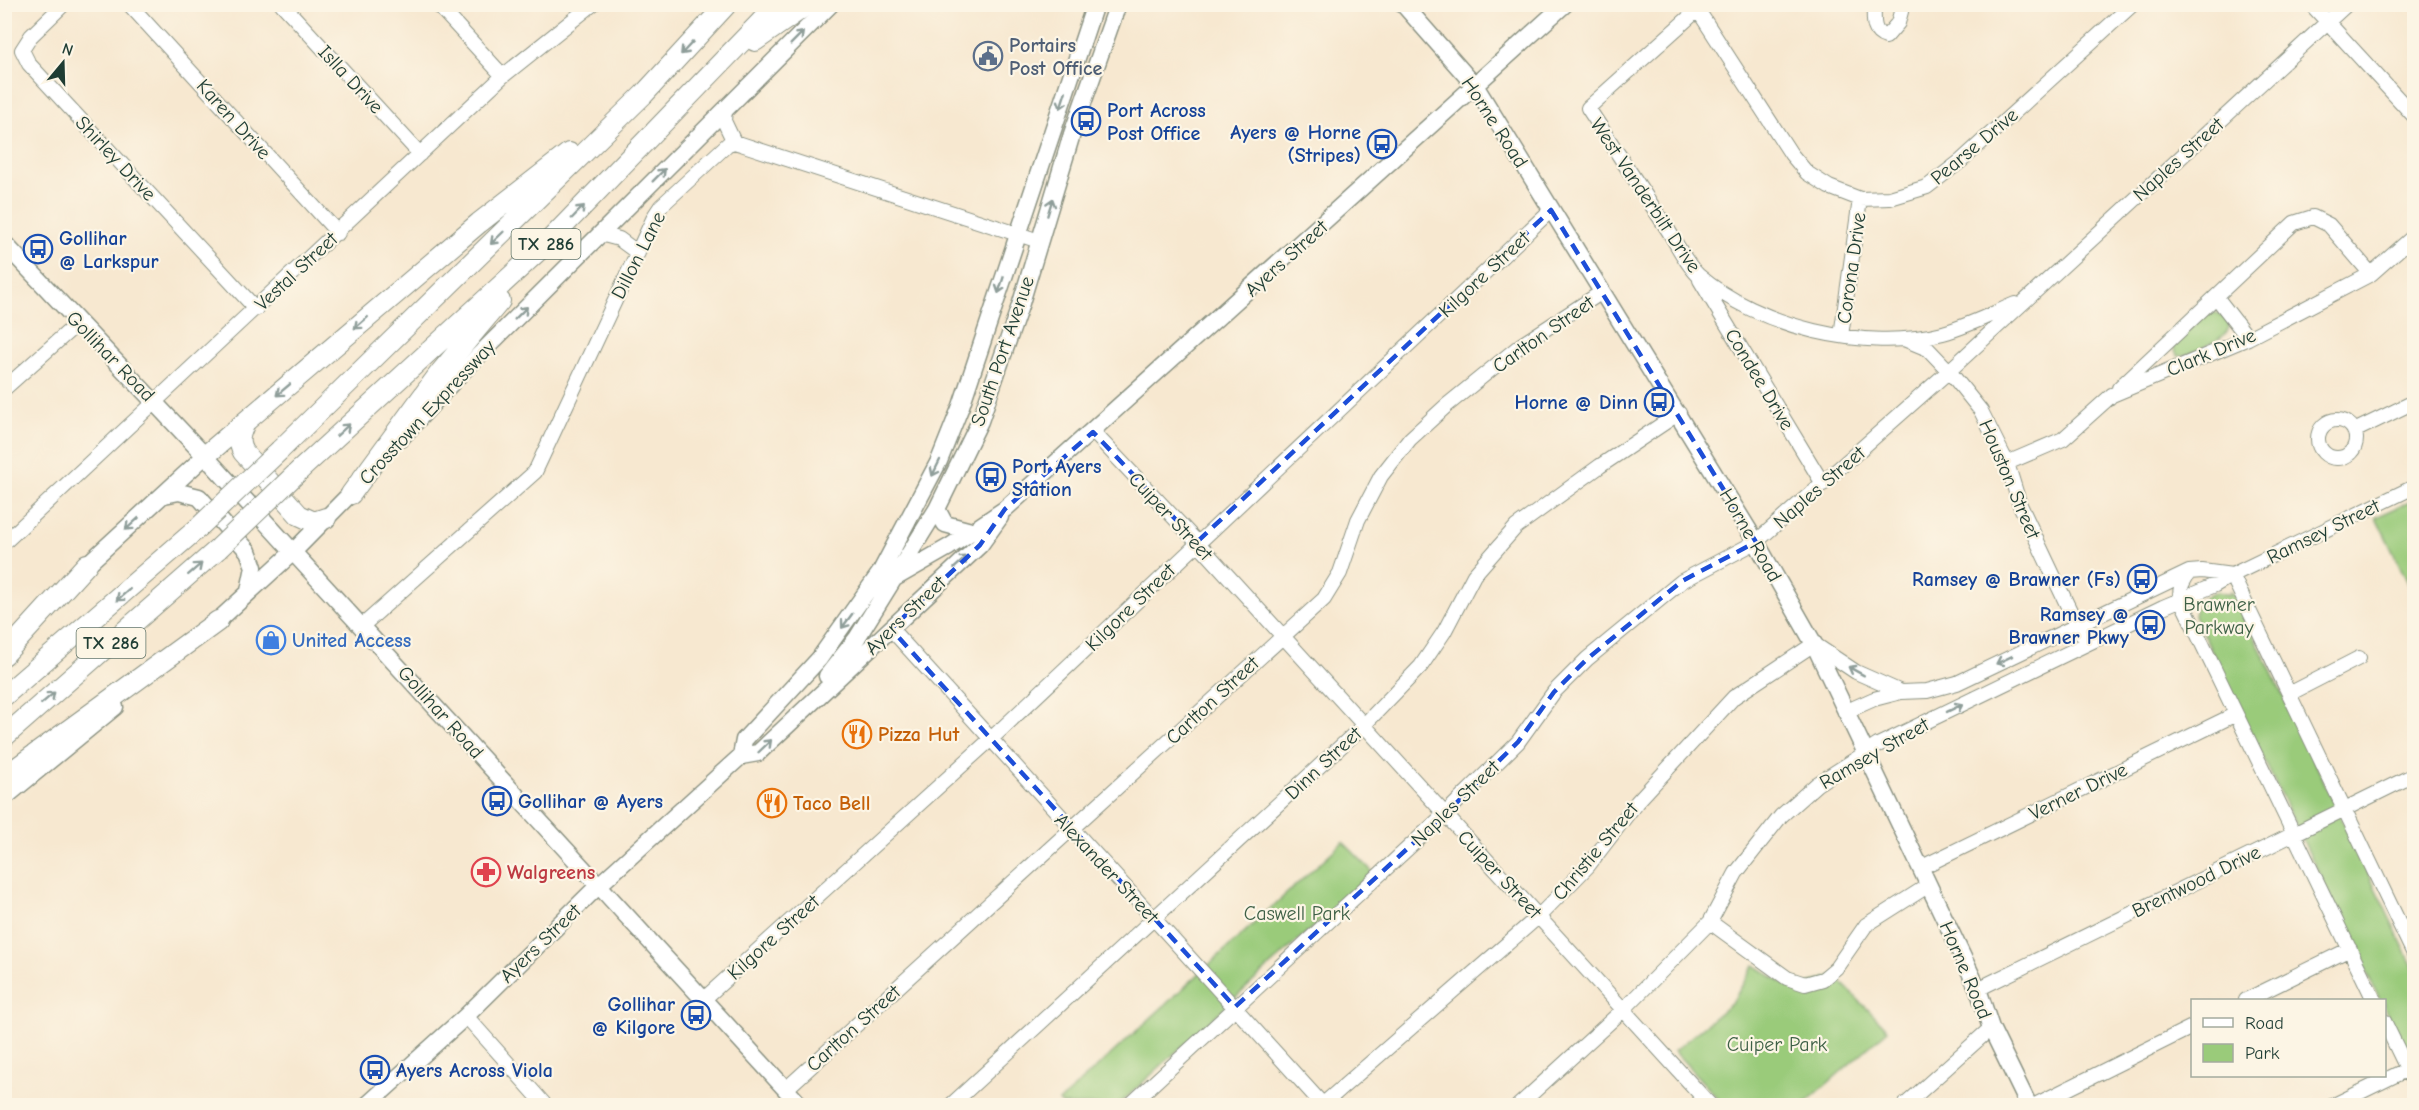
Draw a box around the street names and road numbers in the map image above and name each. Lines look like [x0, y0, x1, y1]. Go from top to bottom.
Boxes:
street label: Islla Drive [313, 40, 388, 118]
street label: Horne Road [1457, 72, 1533, 172]
street label: Karen Drive [192, 75, 276, 164]
street label: Pearse Drive [1926, 103, 2023, 189]
street label: Shirley Drive [71, 111, 161, 205]
street label: Naples Street [2128, 112, 2229, 206]
street label: West Vanderbilt Drive [1585, 114, 1706, 277]
street label: Dillon Lane [607, 208, 670, 303]
street label: Corona Drive [1832, 211, 1871, 325]
street label: Ayers Street [1240, 214, 1333, 301]
street label: Vestal Street [250, 226, 343, 315]
street label: Kilgore Street [1434, 226, 1535, 322]
road number: TX 286 [512, 229, 580, 259]
street label: South Port Avenue [966, 273, 1039, 429]
street label: Carlton Street [1488, 290, 1599, 378]
street label: Gollihar Road [62, 306, 160, 406]
street label: Clark Drive [2163, 323, 2259, 381]
street label: Condee Drive [1720, 324, 1799, 434]
street label: Crosstown Expressway [354, 335, 500, 489]
street label: Houston Street [1974, 416, 2045, 543]
street label: Naples Street [1769, 441, 1871, 533]
street label: Cuiper Street [1124, 467, 1218, 566]
street label: Horne Road [1715, 485, 1787, 586]
street label: Ramsey Street [2263, 494, 2384, 569]
street label: Kilgore Street [1081, 558, 1181, 656]
street label: Ayers Street [860, 570, 951, 660]
road number: TX 286 [76, 628, 146, 658]
street label: Carlton Street [1161, 651, 1264, 749]
street label: Gollihar Road [393, 661, 488, 764]
street label: Ramsey Street [1815, 712, 1934, 794]
street label: Dinn Street [1280, 721, 1367, 805]
street label: Naples Street [1407, 755, 1505, 851]
street label: Verner Drive [2025, 758, 2131, 825]
street label: Christie Street [1548, 797, 1644, 905]
street label: Alexander Street [1050, 809, 1164, 929]
street label: Cuiper Street [1453, 825, 1547, 924]
street label: Brentwood Drive [2128, 840, 2264, 922]
street label: Kilgore Street [723, 889, 825, 985]
street label: Ayers Street [495, 898, 586, 988]
street label: Horne Road [1935, 918, 1996, 1023]
street label: Carlton Street [802, 979, 906, 1077]

